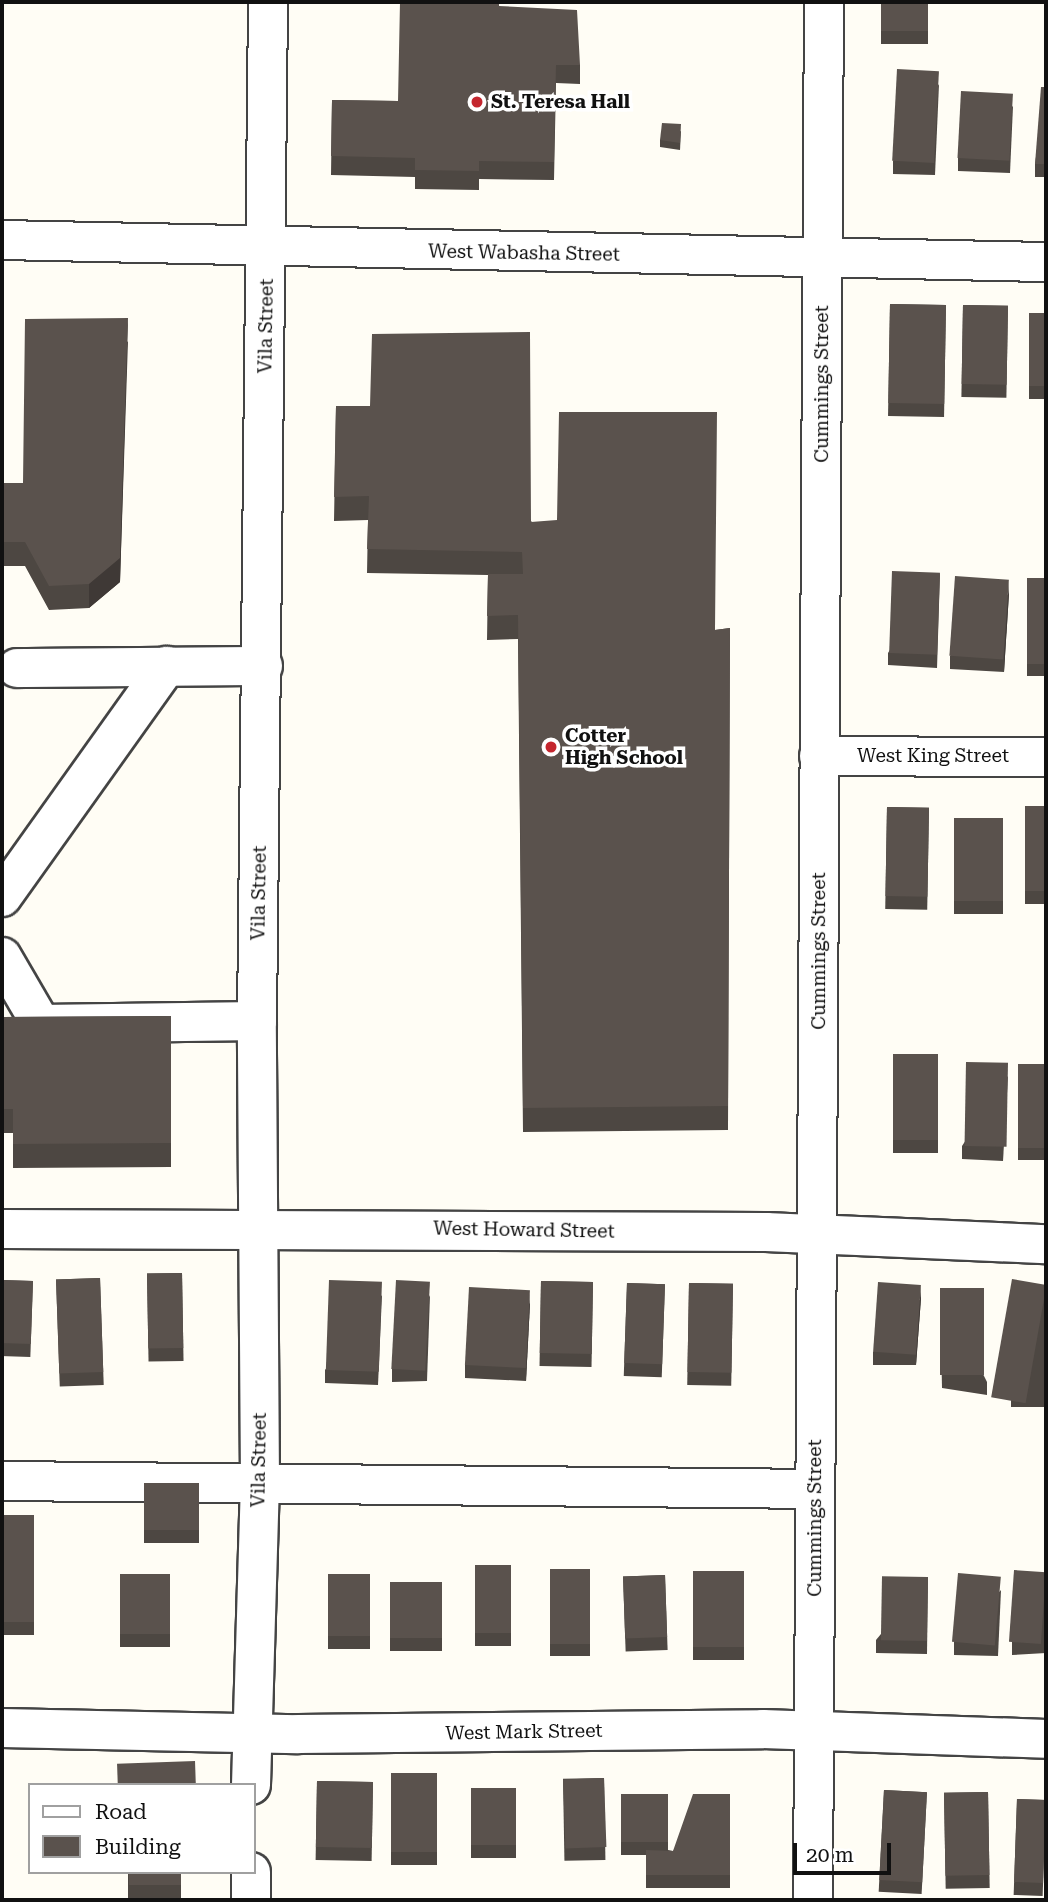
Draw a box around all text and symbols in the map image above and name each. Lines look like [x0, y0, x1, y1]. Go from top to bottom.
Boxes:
place label: St. Teresa Hall [491, 91, 630, 113]
marker: St. Teresa Hall [469, 94, 485, 110]
street label: West Wabasha Street [428, 240, 620, 266]
street label: Vila Street [254, 278, 278, 374]
street label: Cummings Street [811, 305, 833, 463]
place label: Cotter High School [565, 725, 683, 769]
marker: Cotter High School [543, 739, 559, 755]
street label: West King Street [857, 745, 1009, 767]
street label: Vila Street [247, 845, 271, 941]
street label: Cummings Street [808, 872, 830, 1030]
street label: West Howard Street [433, 1217, 615, 1243]
street label: Vila Street [247, 1412, 271, 1508]
street label: Cummings Street [804, 1439, 826, 1597]
street label: West Mark Street [445, 1719, 603, 1745]
legend [28, 1783, 256, 1874]
text: Road [95, 1800, 147, 1824]
scale bar [796, 1828, 894, 1872]
text: Building [95, 1835, 181, 1859]
text: 20 m [806, 1843, 854, 1867]

